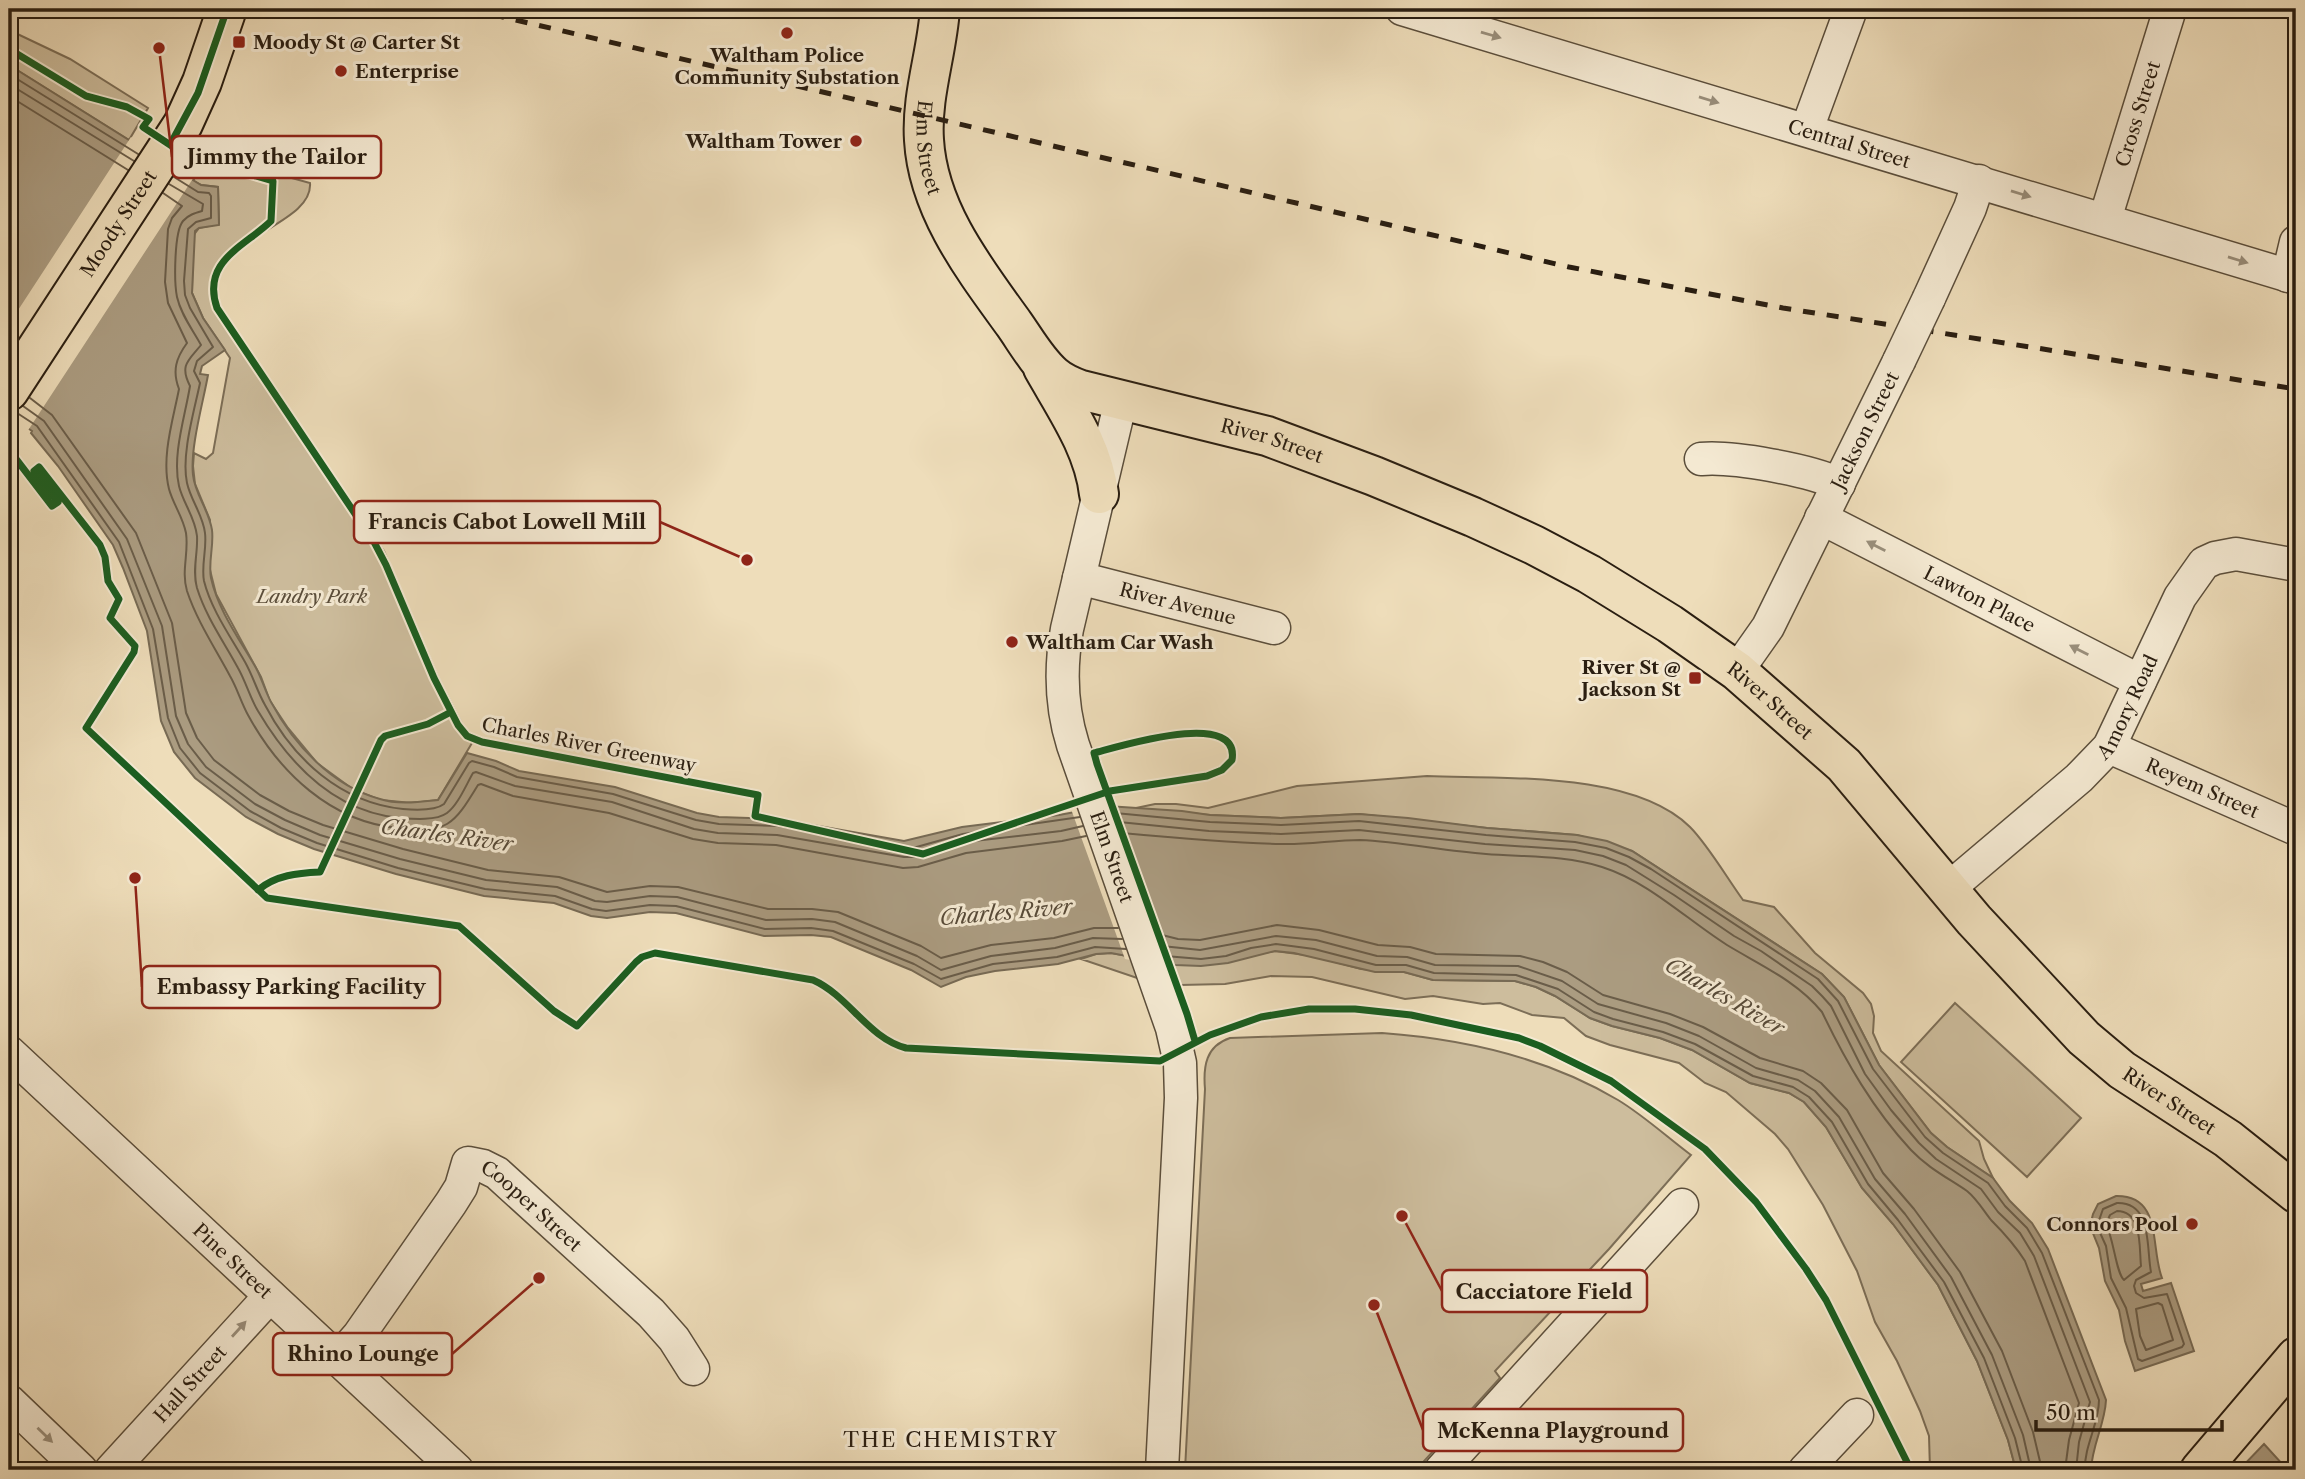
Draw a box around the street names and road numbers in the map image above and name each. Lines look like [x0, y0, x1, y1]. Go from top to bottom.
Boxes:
street label: Cross Street [2110, 58, 2165, 170]
street label: Elm Street [912, 99, 946, 198]
street label: Central Street [1785, 114, 1913, 173]
street label: Moody Street [75, 166, 161, 281]
street label: Jackson Street [1825, 368, 1904, 496]
street label: River Street [1218, 414, 1327, 468]
street label: Lawton Place [1920, 561, 2039, 637]
street label: River Avenue [1117, 577, 1238, 629]
street label: Amory Road [2091, 650, 2163, 765]
street label: River Street [1723, 656, 1818, 744]
street label: Charles River Greenway [480, 713, 698, 777]
street label: Reyem Street [2142, 753, 2263, 823]
street label: Elm Street [1085, 808, 1139, 906]
street label: River Street [2119, 1062, 2221, 1140]
street label: Cooper Street [477, 1156, 587, 1256]
street label: Pine Street [188, 1218, 277, 1303]
street label: Hall Street [149, 1340, 231, 1427]

